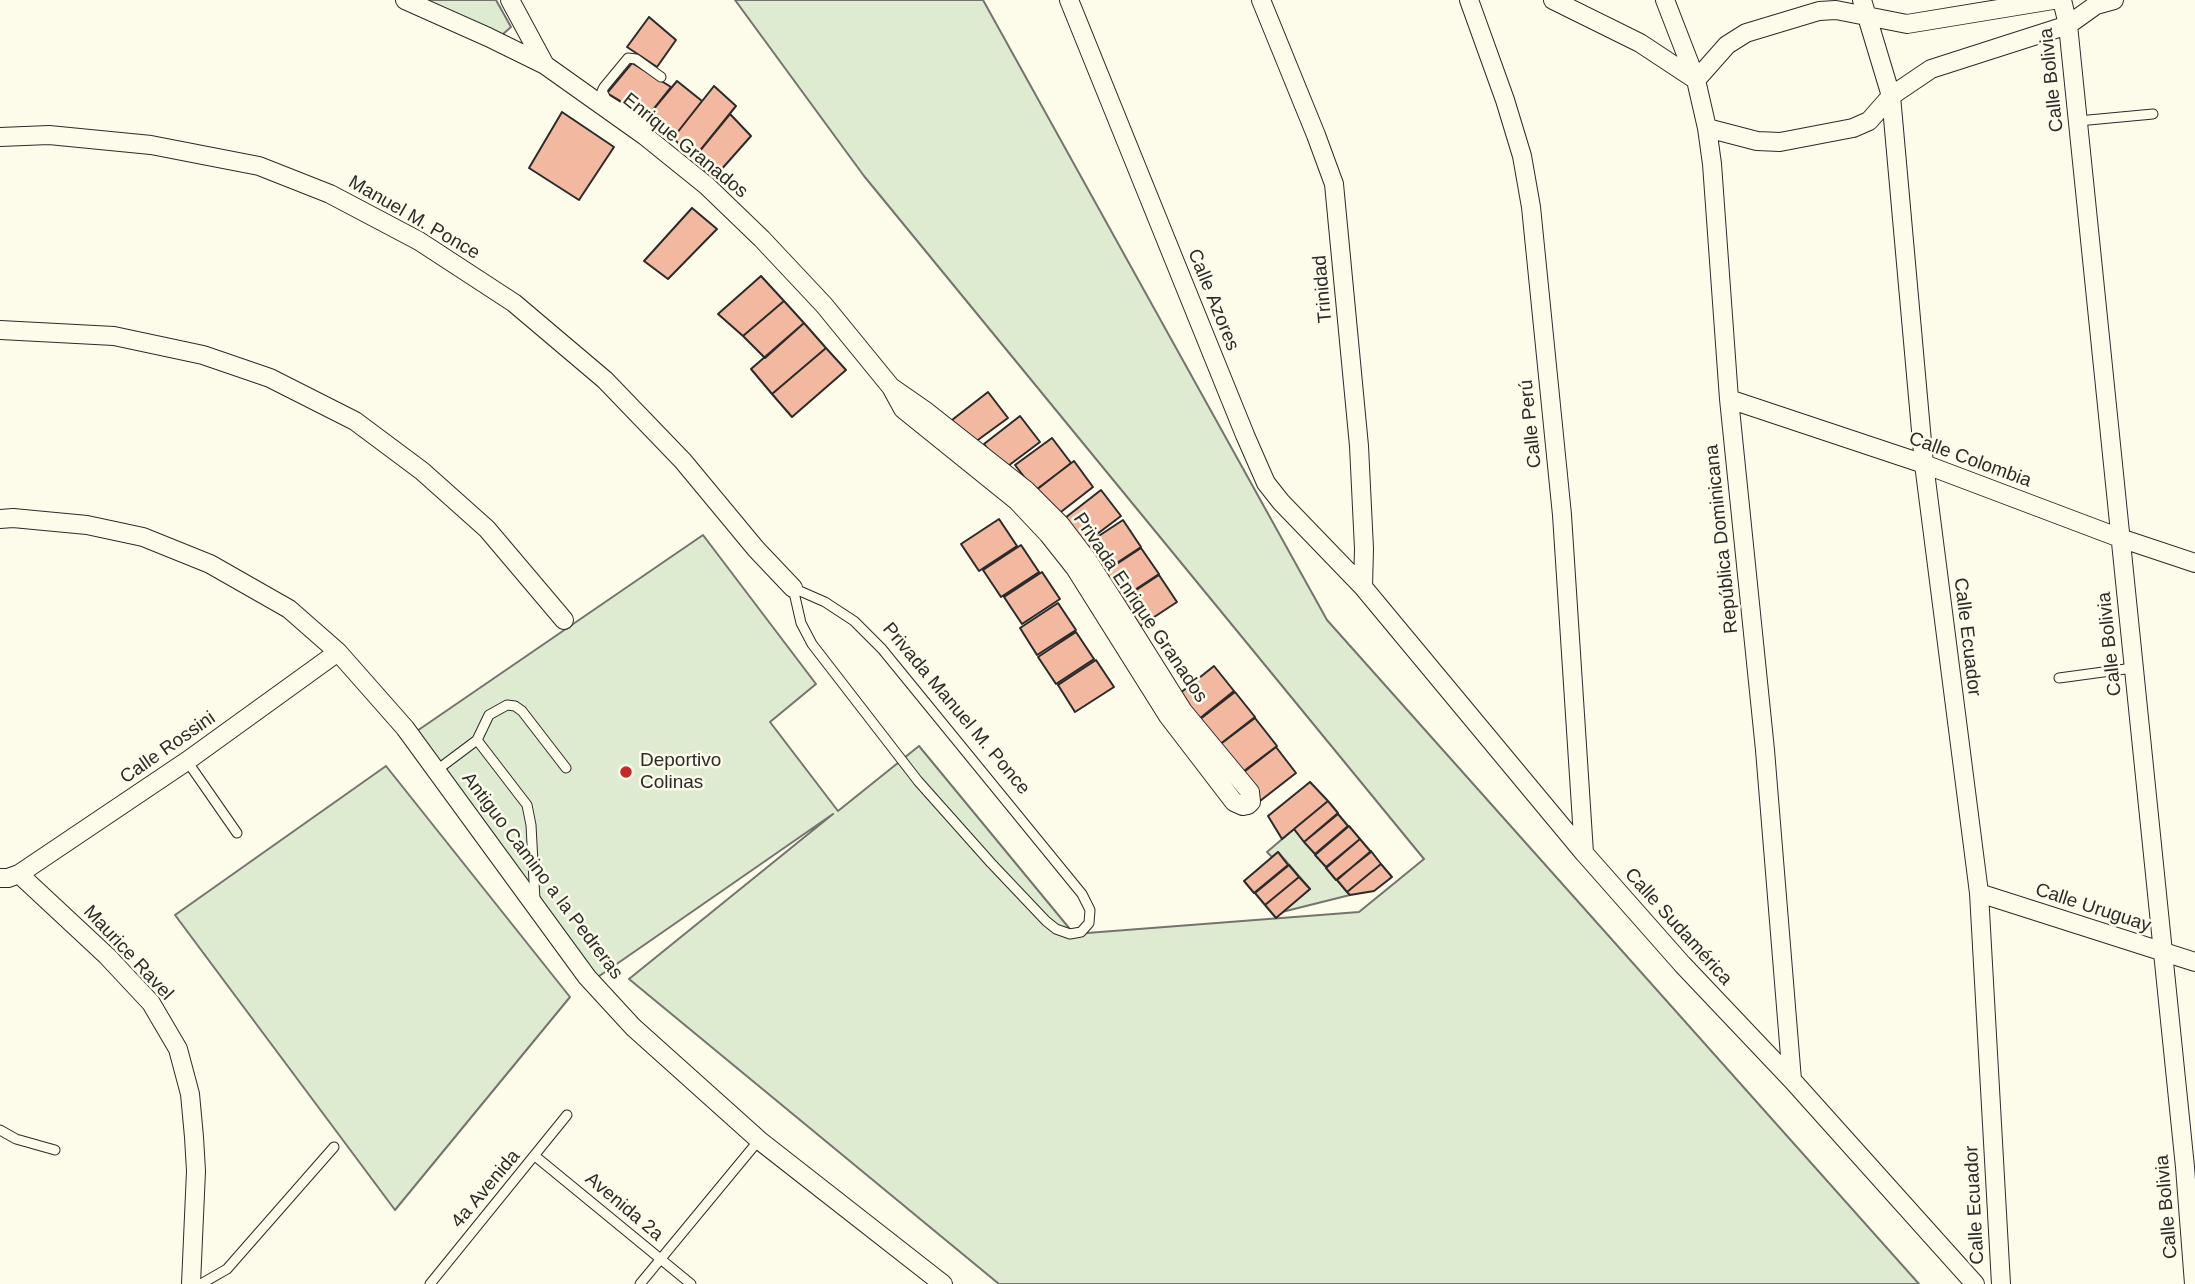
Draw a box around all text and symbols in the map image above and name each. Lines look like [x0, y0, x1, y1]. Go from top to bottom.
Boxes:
street label: Calle Bolivia [2035, 27, 2069, 133]
street label: Enrique Granados [618, 89, 752, 203]
street label: Manuel M. Ponce [344, 171, 484, 265]
street label: Calle Azores [1182, 246, 1244, 354]
street label: Trinidad [1309, 254, 1337, 324]
street label: Calle Perú [1515, 379, 1547, 469]
street label: Calle Colombia [1906, 427, 2034, 493]
street label: República Dominicana [1701, 443, 1743, 635]
street label: Privada Enrique Granados [1068, 509, 1212, 707]
street label: Calle Ecuador [1948, 576, 1986, 698]
street label: Calle Bolivia [2093, 591, 2127, 697]
street label: Privada Manuel M. Ponce [877, 618, 1035, 800]
street label: Calle Rossini [116, 707, 220, 789]
place label: Deportivo Colinas [640, 750, 721, 794]
marker: Deportivo Colinas [618, 764, 634, 780]
street label: Antiguo Camino a la Pedreras [457, 768, 627, 984]
street label: Calle Sudamérica [1619, 864, 1737, 990]
street label: Calle Uruguay [2032, 879, 2154, 937]
street label: Maurice Ravel [78, 901, 178, 1005]
street label: 4a Avenida [447, 1145, 525, 1233]
street label: Calle Ecuador [1960, 1145, 1990, 1265]
street label: Calle Bolivia [2151, 1154, 2183, 1260]
street label: Avenida 2a [580, 1168, 668, 1246]

